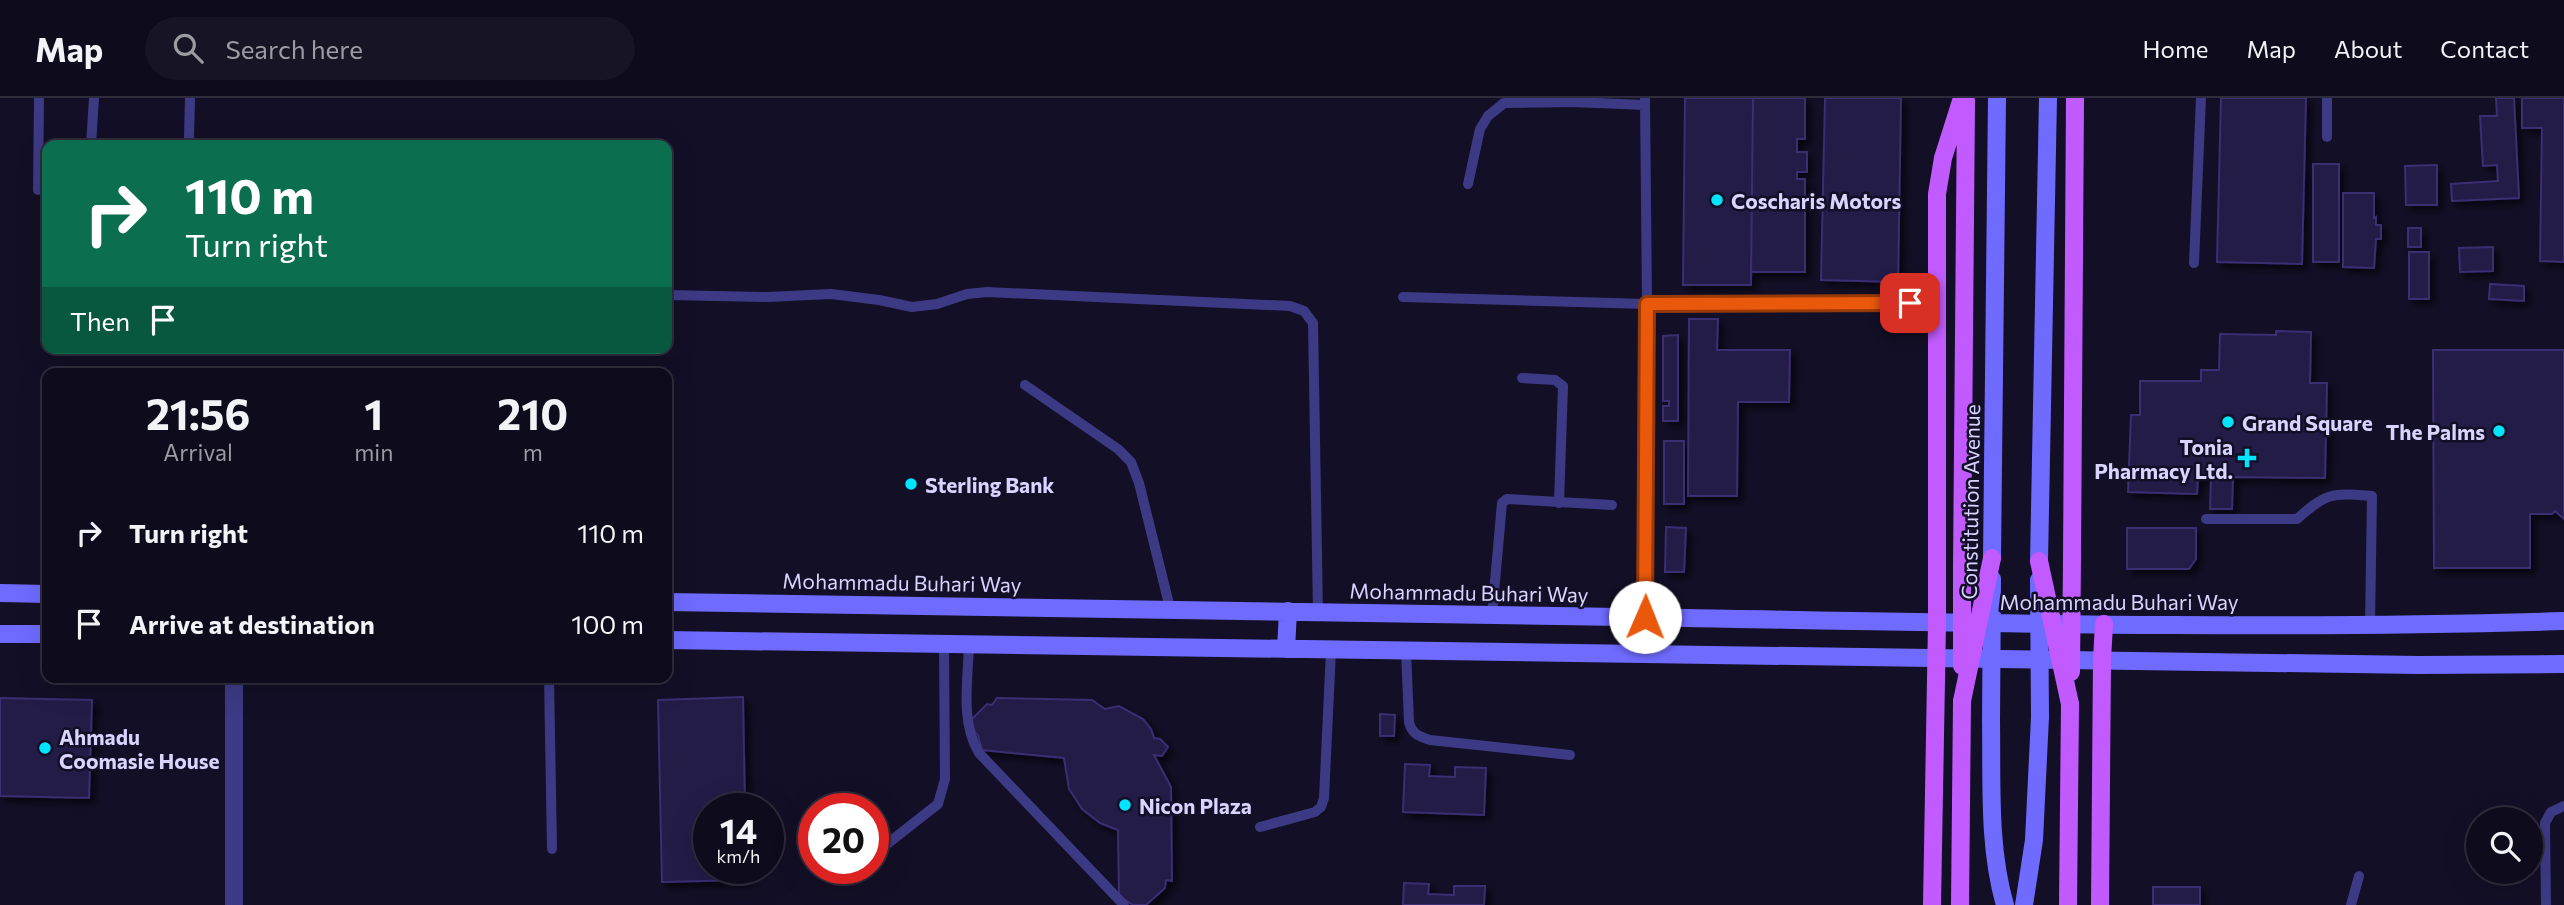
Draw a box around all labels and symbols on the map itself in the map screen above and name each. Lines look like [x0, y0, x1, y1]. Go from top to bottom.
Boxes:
place label: Coscharis Motors [1731, 188, 1901, 213]
marker: Coscharis Motors [1709, 192, 1725, 208]
pin [1880, 273, 1940, 333]
street label: Constitution Avenue [1956, 404, 1984, 600]
place label: Grand Square [2242, 410, 2373, 435]
marker: Grand Square [2220, 414, 2236, 430]
place label: The Palms [2386, 419, 2485, 444]
marker: The Palms [2491, 423, 2507, 439]
place label: Tonia Pharmacy Ltd. [2094, 434, 2233, 483]
marker: Tonia Pharmacy Ltd. [2239, 450, 2255, 466]
place label: Sterling Bank [925, 472, 1054, 497]
marker: Sterling Bank [903, 476, 919, 492]
street label: Mohammadu Buhari Way [782, 567, 1022, 597]
street label: Mohammadu Buhari Way [1349, 577, 1589, 607]
position arrow [1608, 580, 1682, 654]
street label: Mohammadu Buhari Way [1999, 589, 2239, 614]
place label: Ahmadu Coomasie House [59, 724, 220, 773]
marker: Ahmadu Coomasie House [37, 740, 53, 756]
speed limit sign: 20 [798, 793, 889, 884]
place label: Nicon Plaza [1139, 793, 1252, 818]
marker: Nicon Plaza [1117, 797, 1133, 813]

